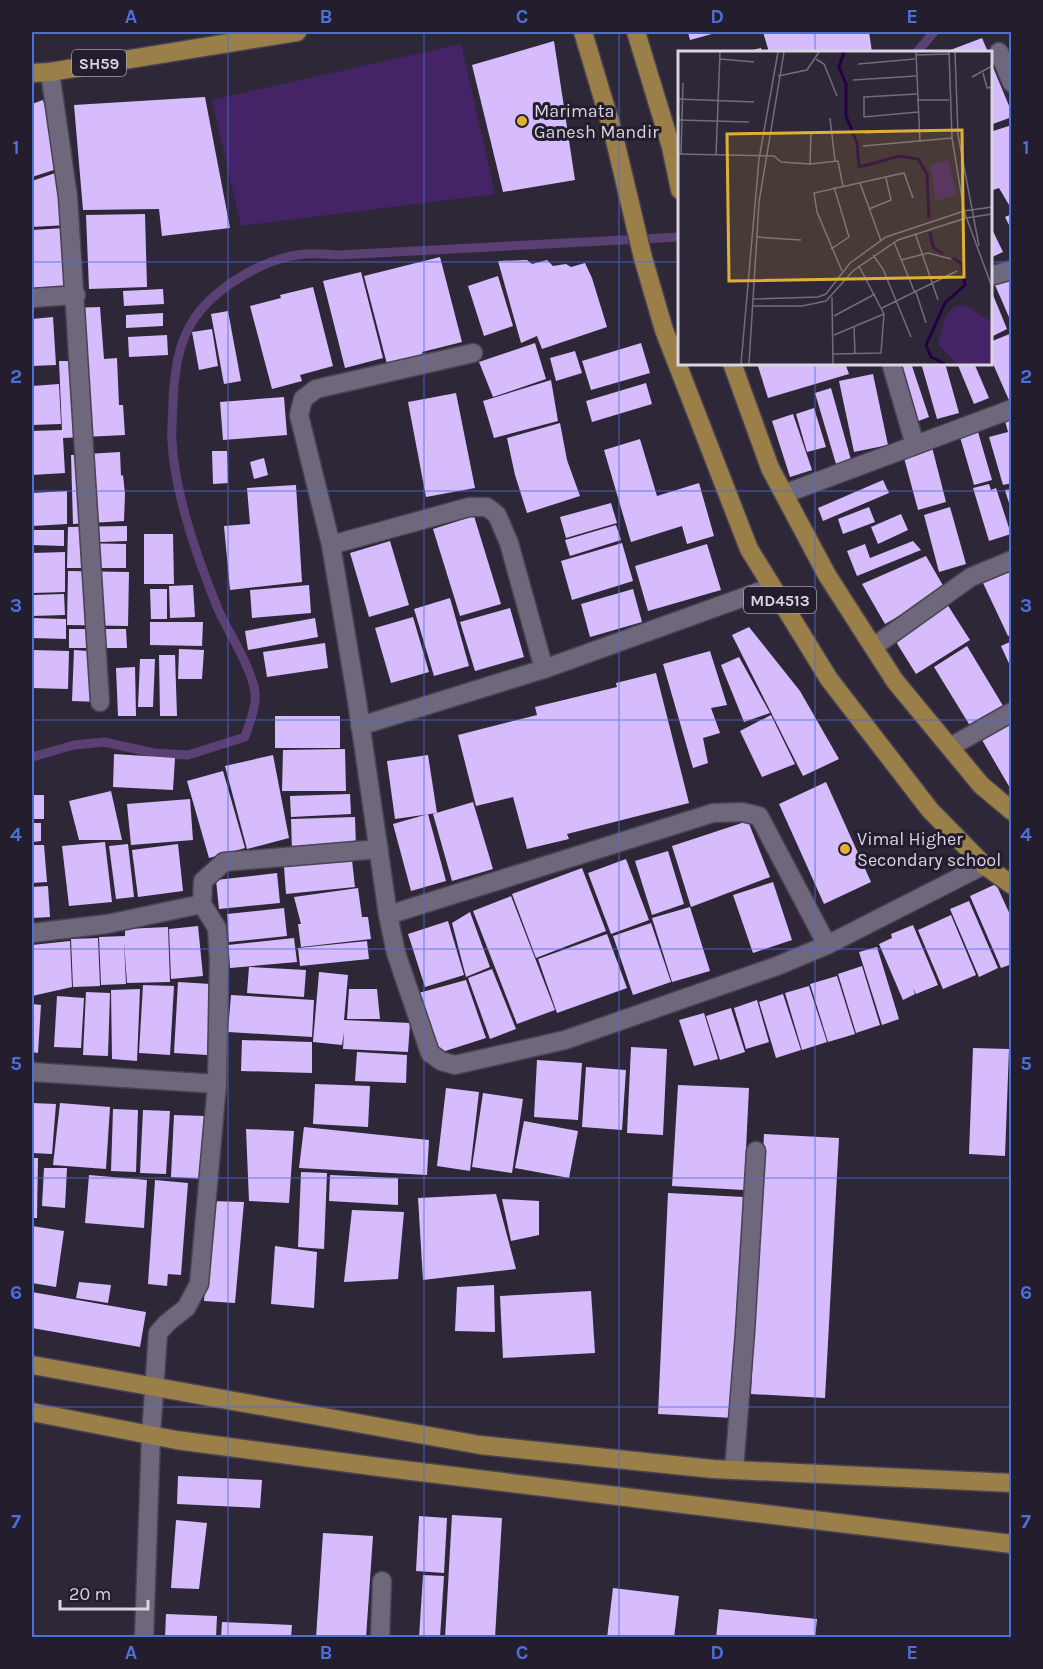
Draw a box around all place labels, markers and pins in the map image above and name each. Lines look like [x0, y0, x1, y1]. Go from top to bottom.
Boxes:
place label: Marimata Ganesh Mandir [534, 100, 659, 143]
marker: Marimata Ganesh Mandir [515, 114, 529, 128]
place label: Vimal Higher Secondary school [857, 828, 1001, 871]
marker: Vimal Higher Secondary school [838, 842, 852, 856]

